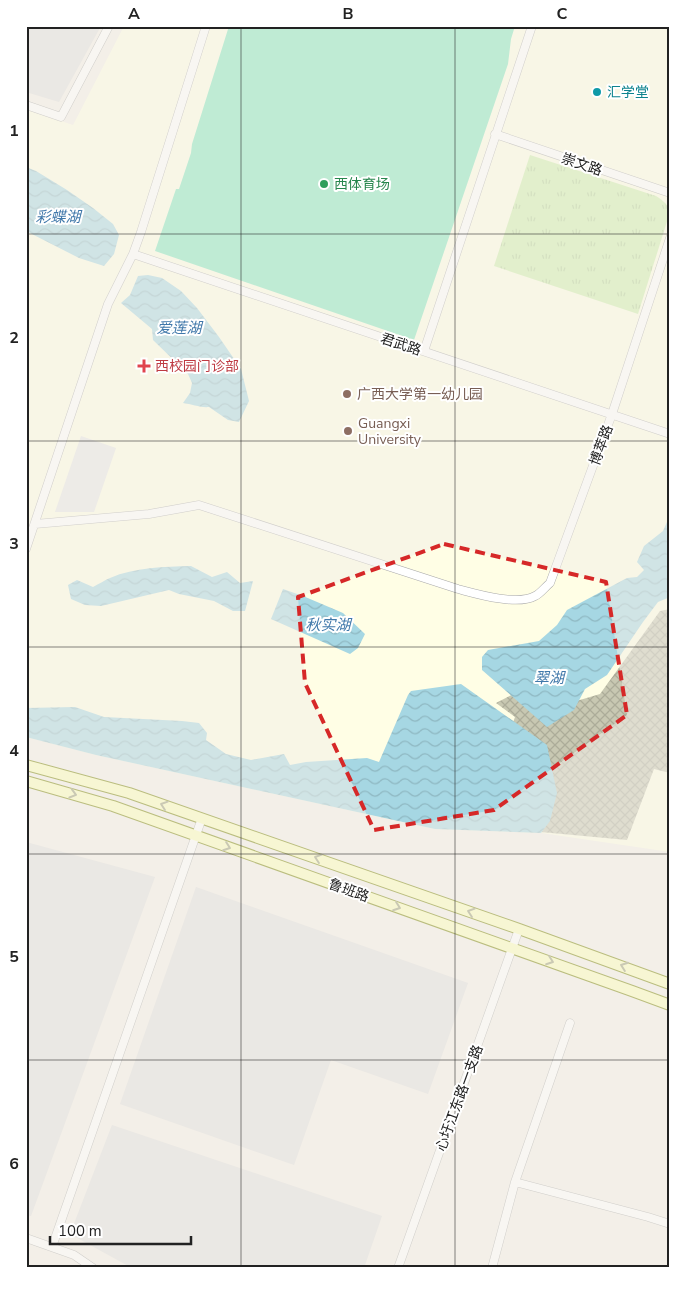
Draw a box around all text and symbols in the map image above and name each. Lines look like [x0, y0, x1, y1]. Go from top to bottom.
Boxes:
text: A [128, 3, 140, 25]
text: B [342, 3, 354, 25]
text: C [557, 3, 568, 25]
place label: 汇学堂 [607, 83, 649, 102]
marker: 汇学堂 [591, 86, 603, 98]
text: 1 [9, 120, 19, 142]
street label: 崇文路 [559, 149, 605, 180]
place label: 西体育场 [334, 175, 390, 194]
marker: 西体育场 [318, 178, 330, 190]
water label: 彩蝶湖 [35, 207, 82, 227]
water label: 爱莲湖 [156, 318, 203, 338]
text: 2 [9, 327, 19, 349]
street label: 君武路 [378, 329, 424, 360]
place label: 西校园门诊部 [155, 357, 239, 376]
marker: 西校园门诊部 [137, 359, 151, 373]
place label: 广西大学第一幼儿园 [357, 385, 483, 404]
marker: 广西大学第一幼儿园 [341, 388, 353, 400]
place label: Guangxi University [358, 414, 422, 449]
street label: 博萃路 [585, 422, 618, 468]
marker: Guangxi University [342, 425, 354, 437]
text: 3 [9, 533, 19, 555]
water label: 秋实湖 [305, 615, 352, 635]
water label: 翠湖 [534, 668, 566, 688]
text: 4 [9, 740, 19, 762]
one-way arrow [69, 789, 77, 799]
one-way arrow [160, 801, 169, 811]
one-way arrow [222, 841, 231, 851]
one-way arrow [314, 854, 322, 864]
street label: 鲁班路 [326, 874, 372, 907]
one-way arrow [392, 901, 400, 911]
one-way arrow [467, 908, 476, 918]
text: 5 [9, 946, 19, 968]
one-way arrow [545, 955, 553, 965]
one-way arrow [620, 962, 629, 972]
street label: 心圩江东路一支路 [431, 1042, 488, 1154]
text: 6 [9, 1153, 19, 1175]
scale bar [50, 1214, 191, 1246]
text: 100 m [58, 1221, 102, 1241]

